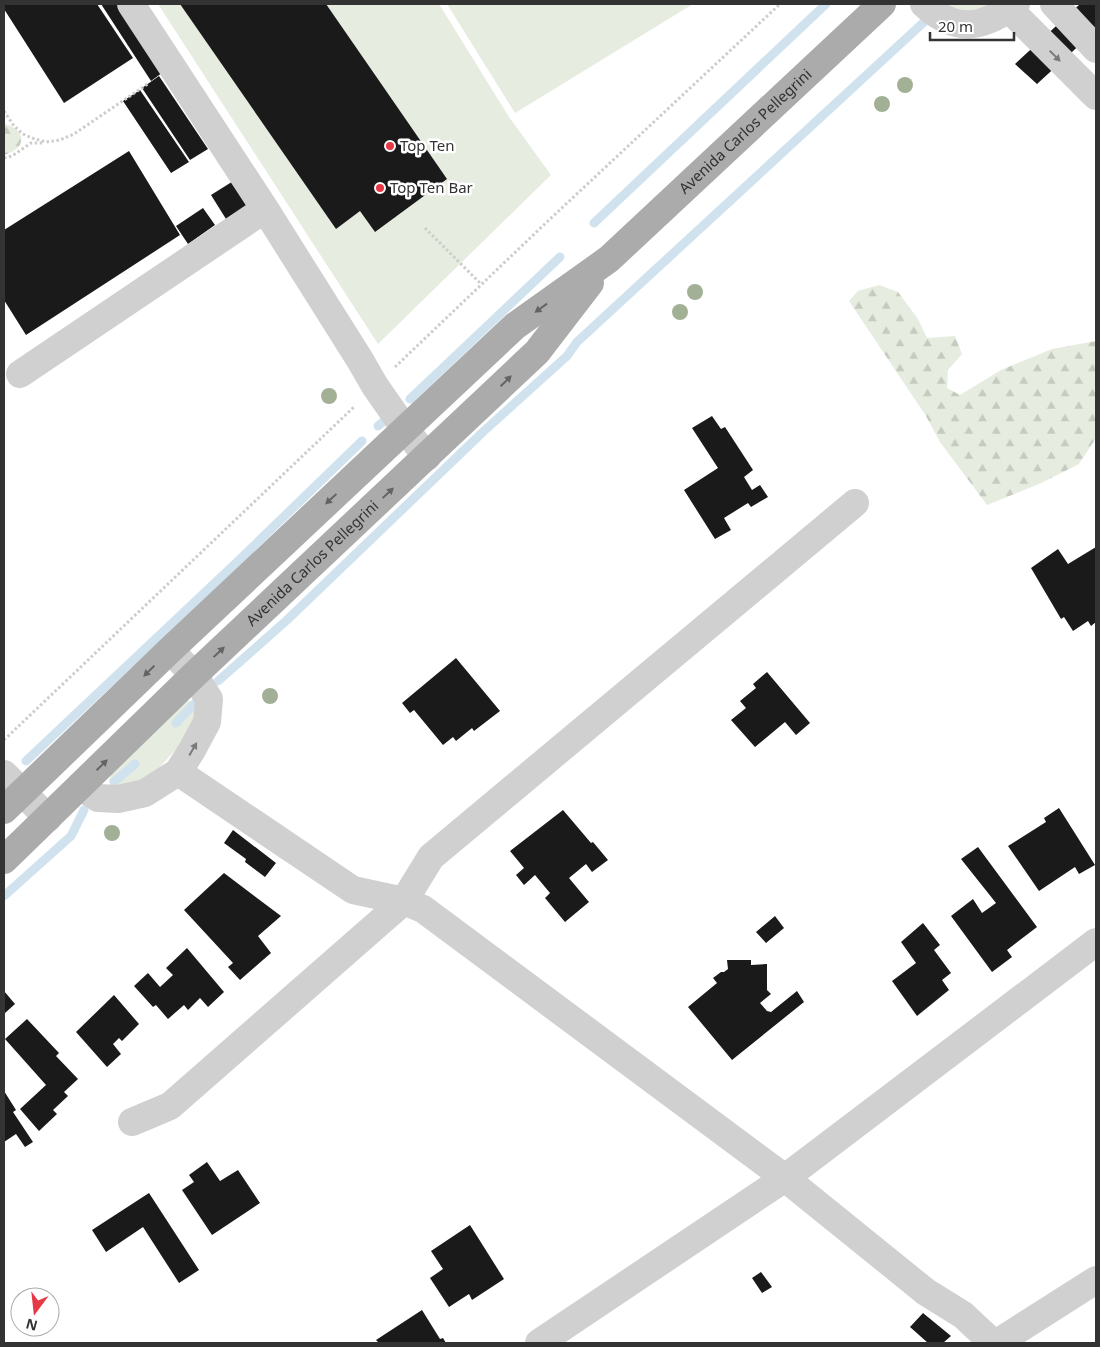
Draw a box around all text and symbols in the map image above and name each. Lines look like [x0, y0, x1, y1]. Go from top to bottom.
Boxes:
scale bar [930, 10, 1014, 42]
text: 20 m [938, 16, 973, 36]
one-way arrow [1049, 50, 1061, 62]
street label: Avenida Carlos Pellegrini [674, 64, 815, 198]
place label: Top Ten [400, 135, 455, 155]
marker: Top Ten [384, 140, 396, 152]
place label: Top Ten Bar [390, 177, 473, 197]
marker: Top Ten Bar [374, 182, 386, 194]
one-way arrow [535, 302, 548, 313]
one-way arrow [500, 375, 512, 387]
one-way arrow [382, 487, 394, 499]
one-way arrow [325, 493, 337, 505]
street label: Avenida Carlos Pellegrini [241, 495, 382, 630]
one-way arrow [212, 646, 224, 658]
one-way arrow [143, 664, 155, 676]
one-way arrow [189, 741, 197, 756]
one-way arrow [95, 759, 107, 771]
north arrow [10, 1287, 60, 1337]
text: N [24, 1314, 39, 1336]

